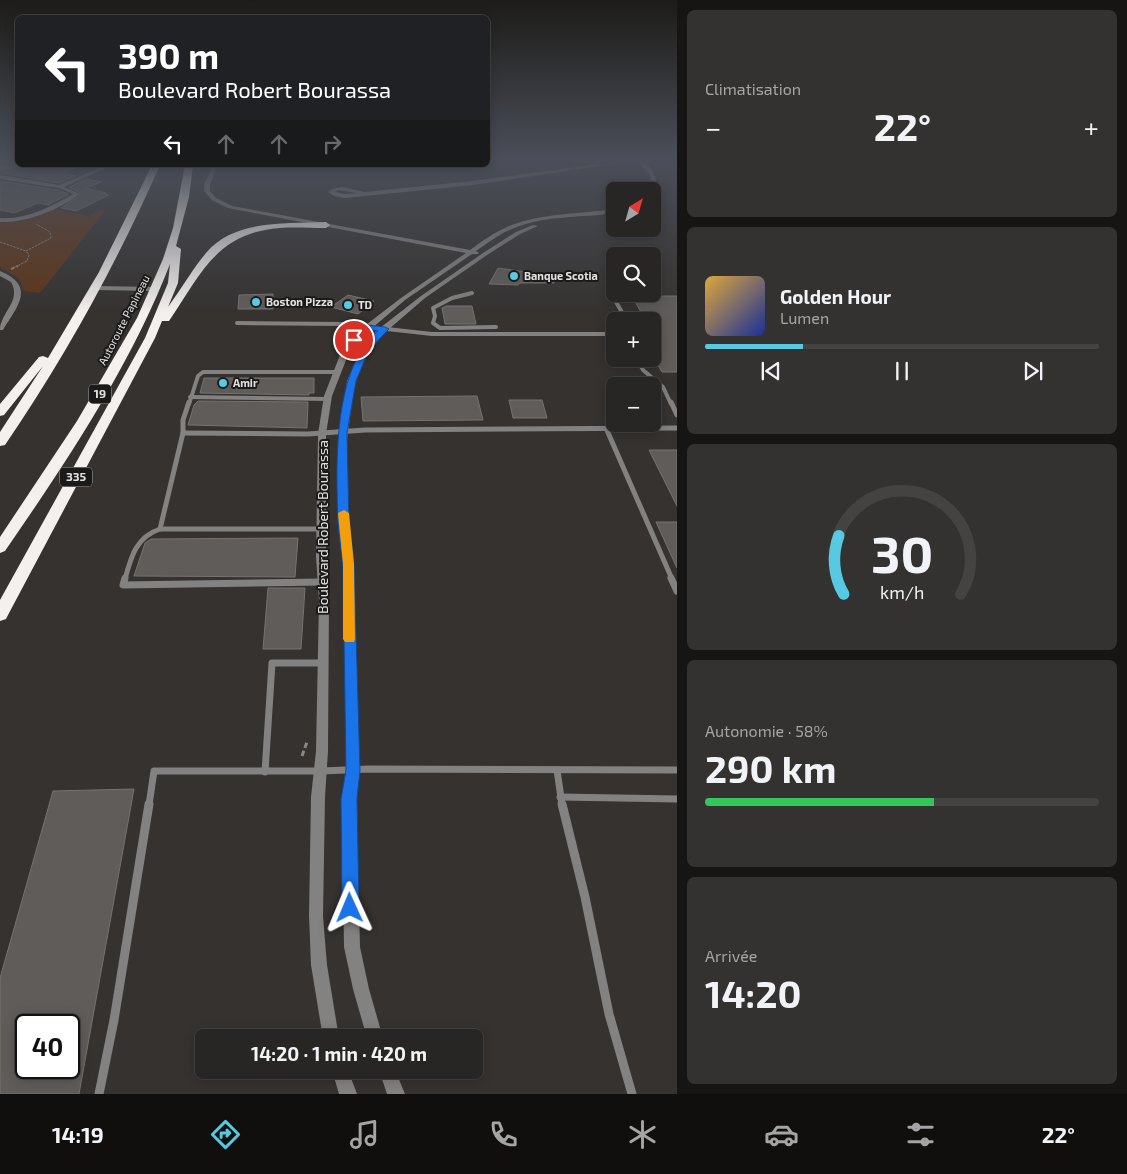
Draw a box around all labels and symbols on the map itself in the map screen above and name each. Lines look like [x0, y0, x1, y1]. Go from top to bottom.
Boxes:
north arrow [606, 182, 661, 238]
place label: Banque Scotia [524, 269, 598, 282]
marker: Banque Scotia [508, 270, 520, 282]
street label: Autoroute Papineau [95, 273, 152, 367]
place label: Boston Pizza [266, 295, 333, 308]
marker: Boston Pizza [250, 296, 262, 308]
place label: TD [358, 298, 372, 311]
marker: TD [342, 299, 354, 311]
pin [333, 319, 375, 361]
place label: Amir [233, 376, 258, 389]
marker: Amir [217, 377, 229, 389]
road number: 19 [89, 384, 111, 404]
street label: Boulevard Robert Bourassa [314, 440, 331, 614]
road number: 335 [60, 468, 92, 487]
position arrow [323, 881, 375, 933]
speed limit sign: 40 [15, 1014, 80, 1079]

